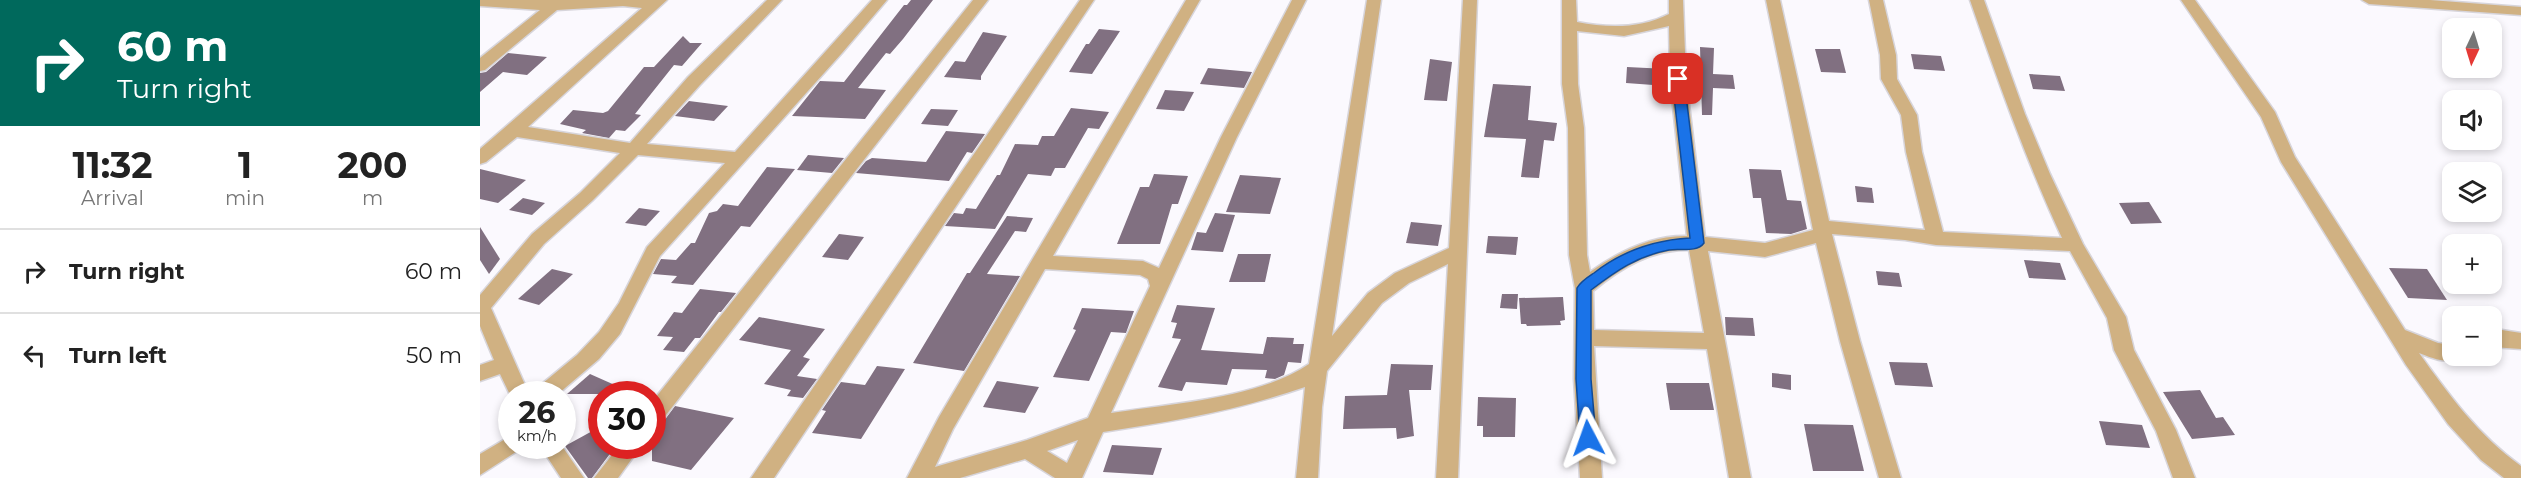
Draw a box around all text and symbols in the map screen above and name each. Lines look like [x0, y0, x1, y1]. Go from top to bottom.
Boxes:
north arrow [2442, 18, 2502, 78]
map controls [2442, 18, 2502, 366]
text: 60 m [117, 20, 228, 72]
icon: right [18, 24, 96, 102]
pin [1652, 53, 1703, 104]
icon: arrive [1661, 62, 1694, 95]
text: Turn right [117, 72, 252, 105]
button: sound [2442, 90, 2502, 150]
text: 11:32 [72, 143, 152, 187]
text: 1 [238, 143, 252, 187]
text: 200 [337, 143, 408, 187]
button: layers [2442, 162, 2502, 222]
text: Arrival [81, 186, 144, 210]
text: min [225, 186, 265, 210]
text: m [362, 186, 383, 210]
button: + [2442, 234, 2502, 294]
icon: right [18, 255, 51, 288]
text: Turn right [69, 258, 184, 285]
text: 60 m [405, 258, 462, 285]
button: − [2442, 306, 2502, 366]
icon: left [18, 339, 51, 372]
text: Turn left [69, 342, 167, 369]
text: 50 m [406, 342, 462, 369]
speed limit sign: 30 [588, 381, 666, 459]
text: 26 [519, 394, 555, 431]
position arrow [1556, 406, 1620, 470]
text: km/h [517, 426, 557, 445]

